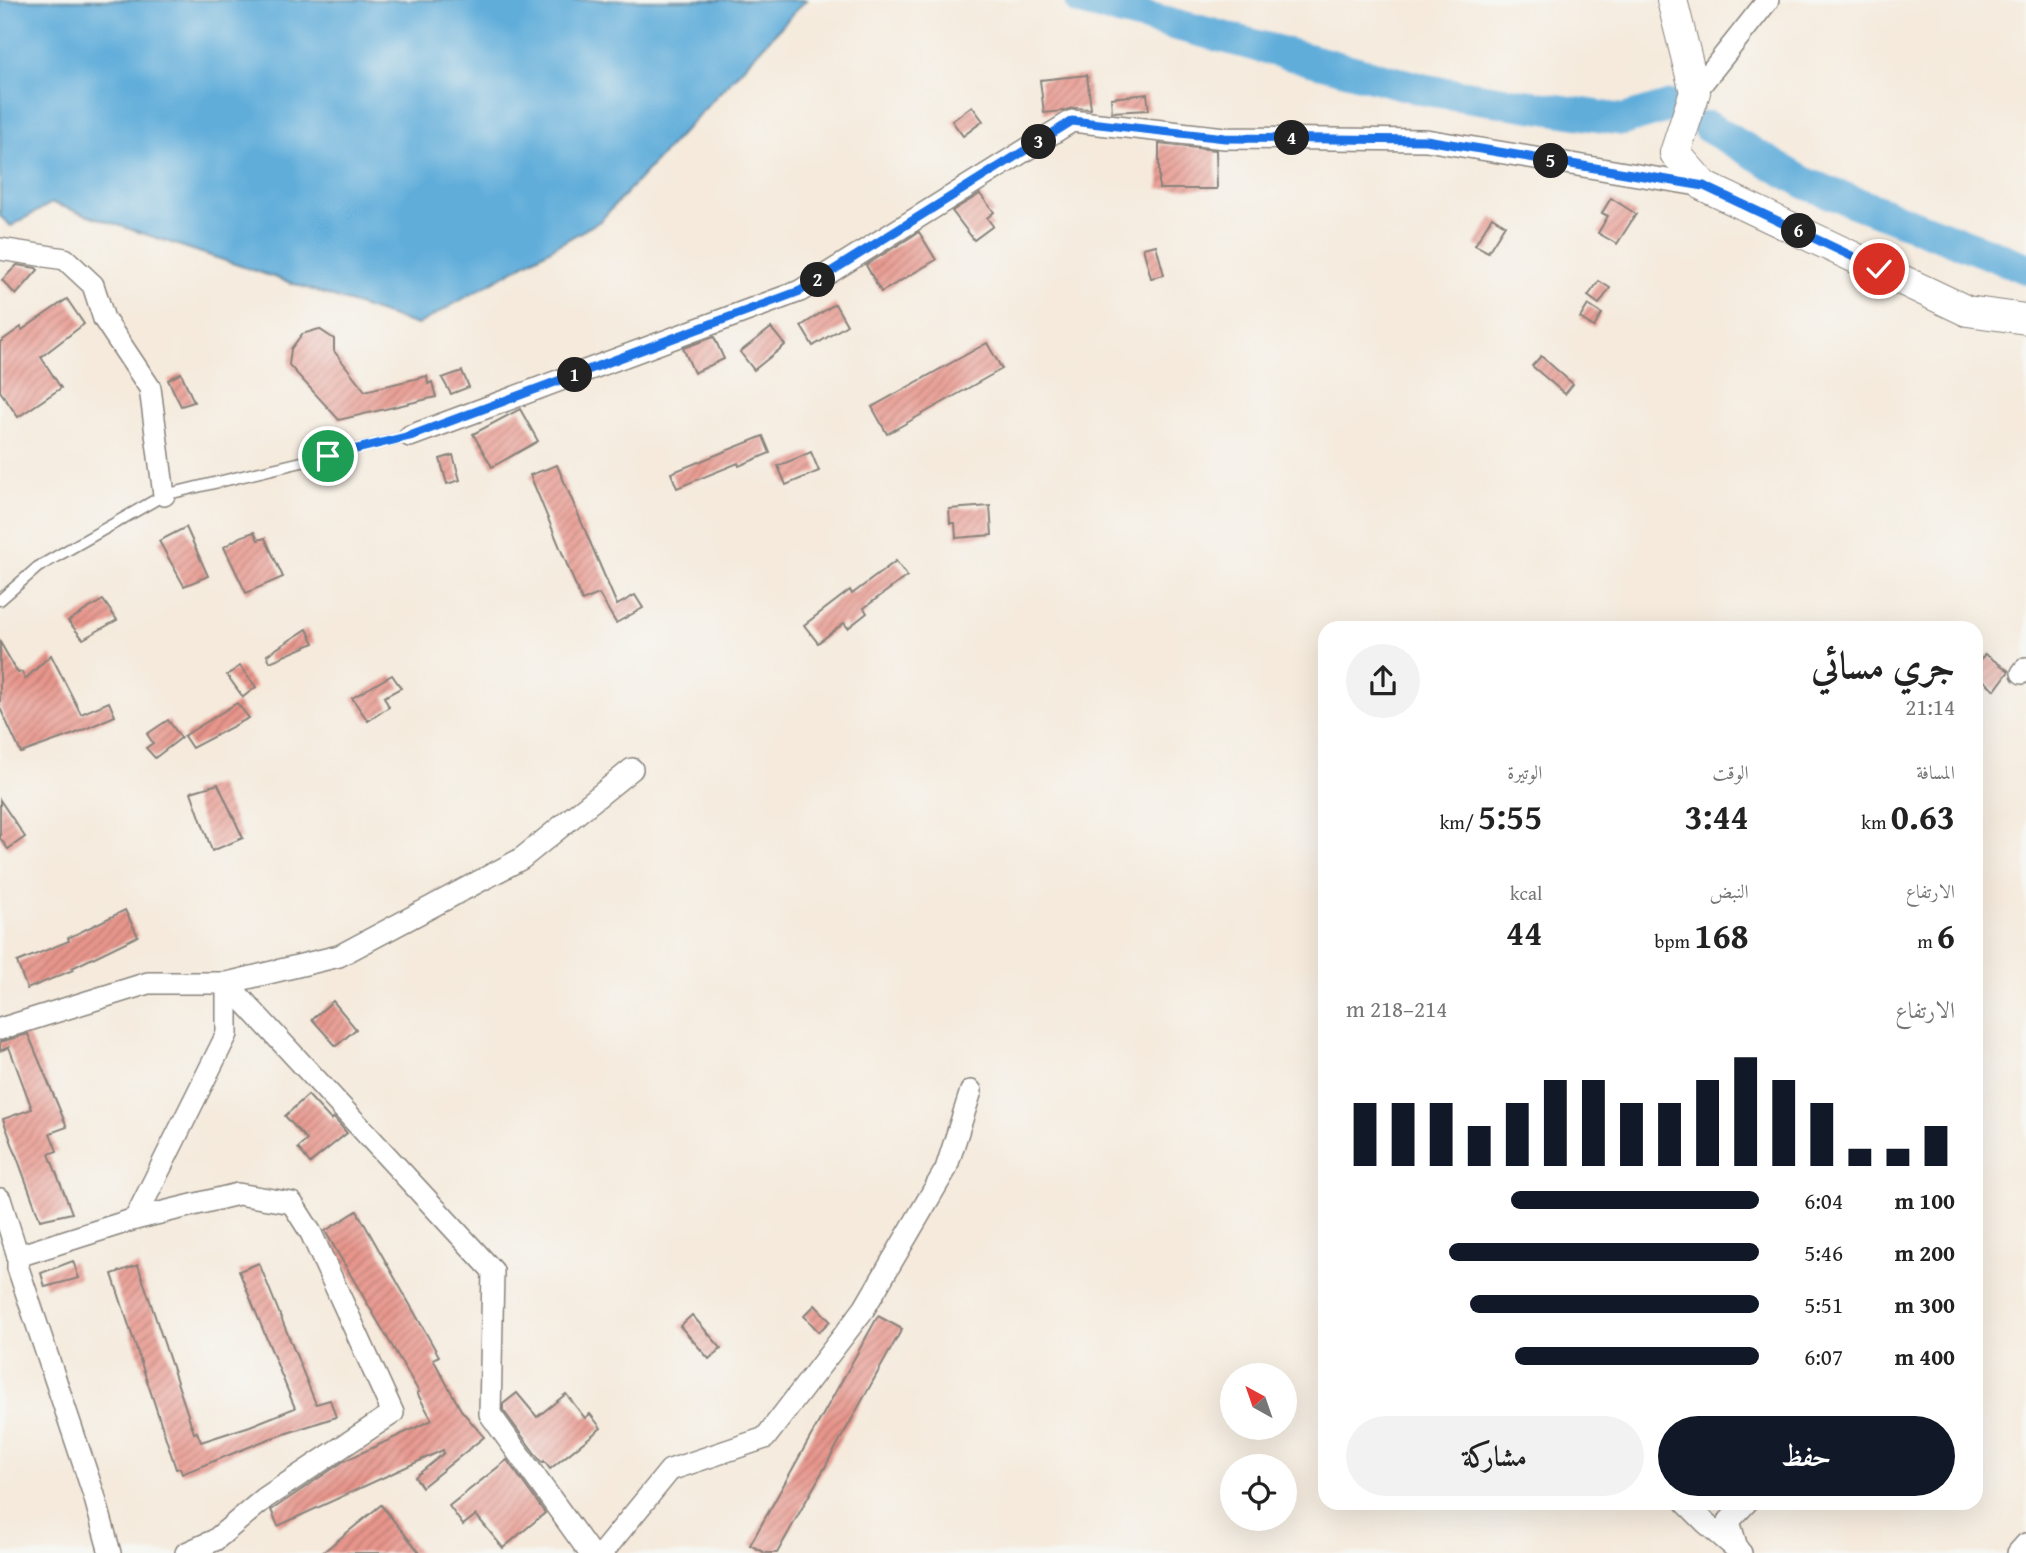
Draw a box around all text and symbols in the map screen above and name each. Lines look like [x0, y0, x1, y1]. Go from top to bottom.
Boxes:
pin: 4 [1274, 120, 1310, 156]
text: 4 [1287, 123, 1296, 151]
pin: 3 [1021, 124, 1056, 160]
text: 3 [1034, 127, 1043, 155]
pin: 5 [1534, 144, 1568, 178]
text: 5 [1546, 146, 1555, 174]
pin: 6 [1782, 214, 1816, 248]
text: 6 [1794, 216, 1803, 244]
pin [1849, 239, 1909, 299]
icon: check [1860, 250, 1898, 288]
pin: 2 [800, 262, 836, 298]
text: 2 [813, 265, 822, 293]
pin: 1 [558, 358, 592, 392]
text: 1 [570, 360, 579, 388]
pin [298, 426, 358, 486]
icon: arrive [309, 437, 347, 475]
text: جري مسائي [1811, 636, 1955, 692]
button: share [1346, 644, 1420, 718]
text: 21:14 [1905, 690, 1955, 723]
text: الوتيرة [1507, 758, 1542, 786]
text: الوقت [1712, 758, 1749, 786]
text: المسافة [1916, 758, 1955, 786]
text: 5:55 [1478, 791, 1542, 842]
text: 3:44 [1684, 791, 1749, 842]
text: 0.63 [1891, 791, 1955, 842]
text: /km [1440, 808, 1478, 836]
text: km [1861, 808, 1891, 836]
text: النبض [1710, 877, 1749, 905]
text: الارتفاع [1906, 877, 1955, 905]
text: kcal [1510, 879, 1542, 907]
text: 44 [1506, 907, 1542, 958]
text: 168 [1694, 910, 1749, 961]
text: 6 [1937, 910, 1955, 961]
text: bpm [1654, 927, 1694, 955]
text: m [1917, 927, 1937, 955]
text: 214–218 m [1346, 992, 1447, 1025]
text: الارتفاع [1895, 993, 1955, 1026]
text: 6:04 [1804, 1184, 1843, 1217]
text: 100 m [1894, 1184, 1955, 1217]
text: 5:46 [1804, 1236, 1843, 1269]
text: 200 m [1894, 1236, 1955, 1269]
text: 5:51 [1804, 1288, 1843, 1321]
text: 300 m [1894, 1288, 1955, 1321]
text: 6:07 [1804, 1340, 1843, 1373]
text: 400 m [1894, 1340, 1955, 1373]
north arrow [1220, 1363, 1297, 1440]
map controls [1220, 1363, 1297, 1531]
button: مشاركة [1346, 1416, 1644, 1496]
button: حفظ [1658, 1416, 1955, 1496]
button: locate [1220, 1454, 1297, 1531]

